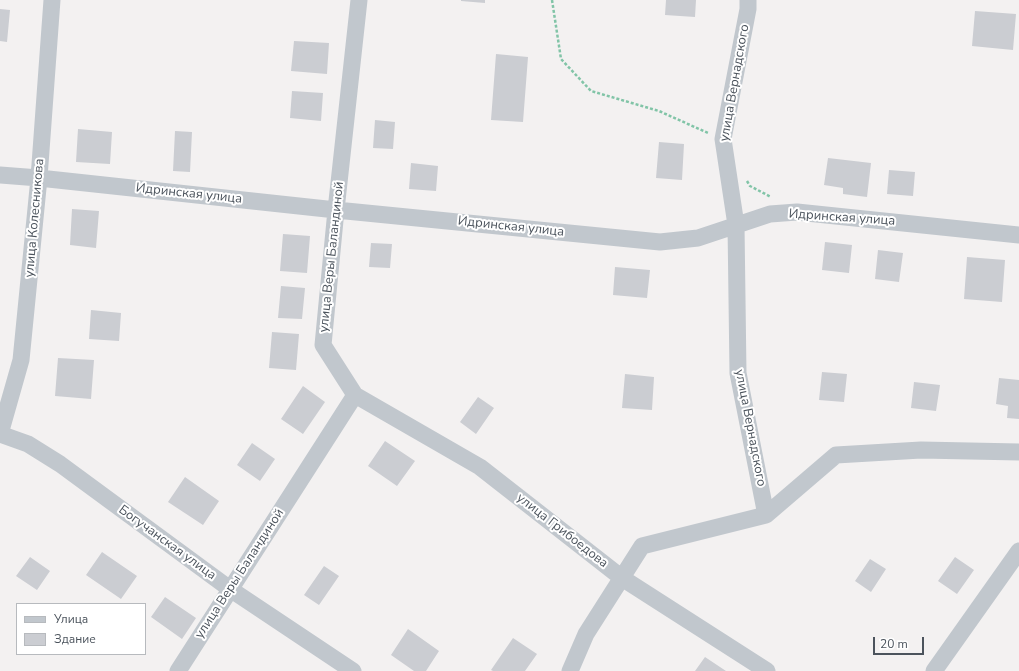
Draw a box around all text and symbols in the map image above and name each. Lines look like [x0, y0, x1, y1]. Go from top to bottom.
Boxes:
street label: улица Вернадского [717, 23, 753, 143]
street label: улица Колесникова [22, 158, 48, 278]
street label: Идринская улица [135, 181, 243, 207]
street label: улица Веры Баландиной [316, 181, 348, 333]
street label: Идринская улица [788, 206, 896, 230]
street label: Идринская улица [457, 214, 565, 240]
street label: улица Вернадского [731, 368, 769, 488]
street label: улица Грибоедова [513, 490, 611, 572]
street label: Богучанская улица [115, 502, 219, 584]
street label: улица Веры Баландиной [192, 506, 288, 642]
legend [16, 603, 146, 655]
text: Улица [54, 611, 88, 627]
scale bar [875, 629, 926, 655]
text: Здание [54, 631, 96, 647]
text: 20 m [880, 636, 908, 652]

